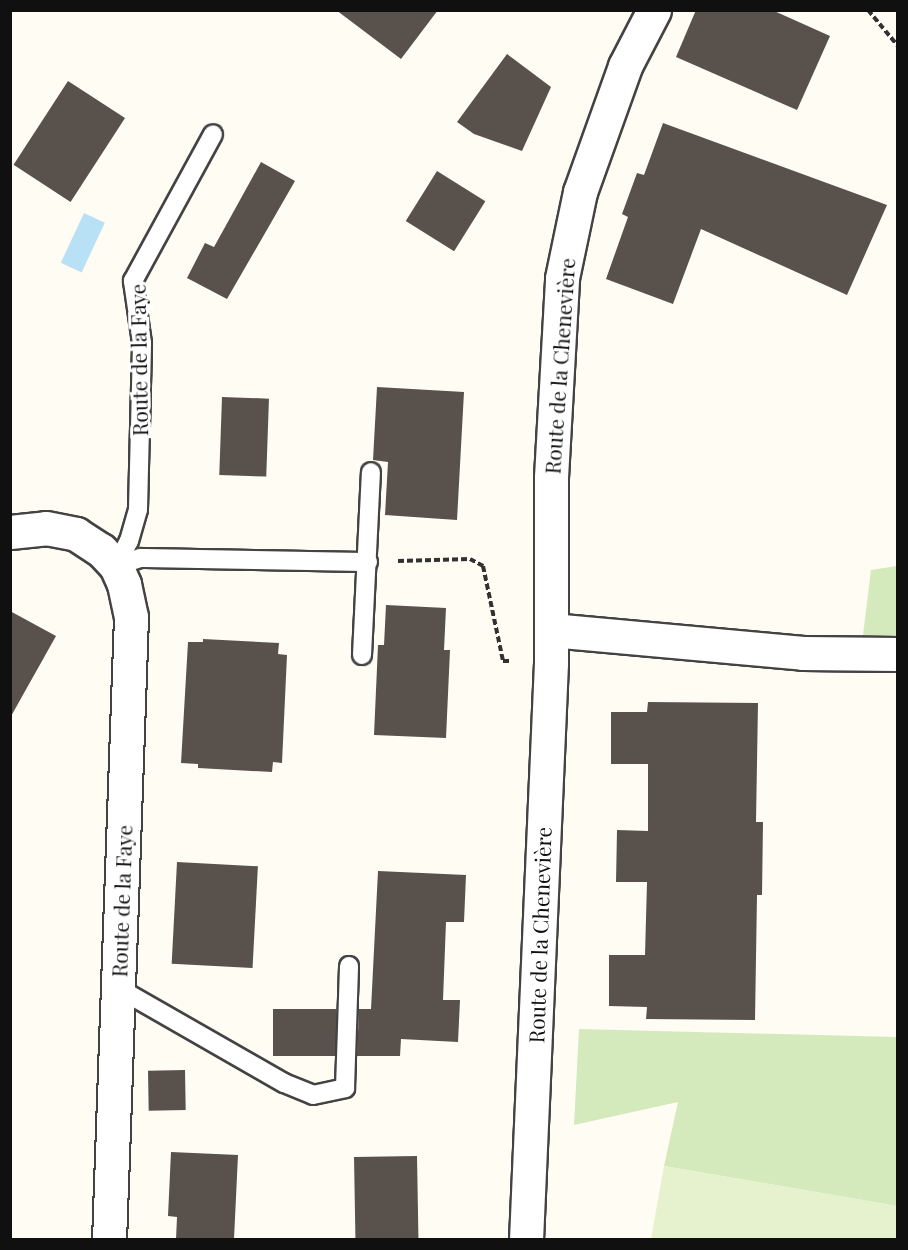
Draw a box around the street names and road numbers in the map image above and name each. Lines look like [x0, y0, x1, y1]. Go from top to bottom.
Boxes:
street label: Route de la Chenevière [539, 257, 579, 475]
street label: Route de la Faye [124, 283, 152, 437]
street label: Route de la Faye [106, 824, 136, 978]
street label: Route de la Chenevière [523, 826, 555, 1044]

